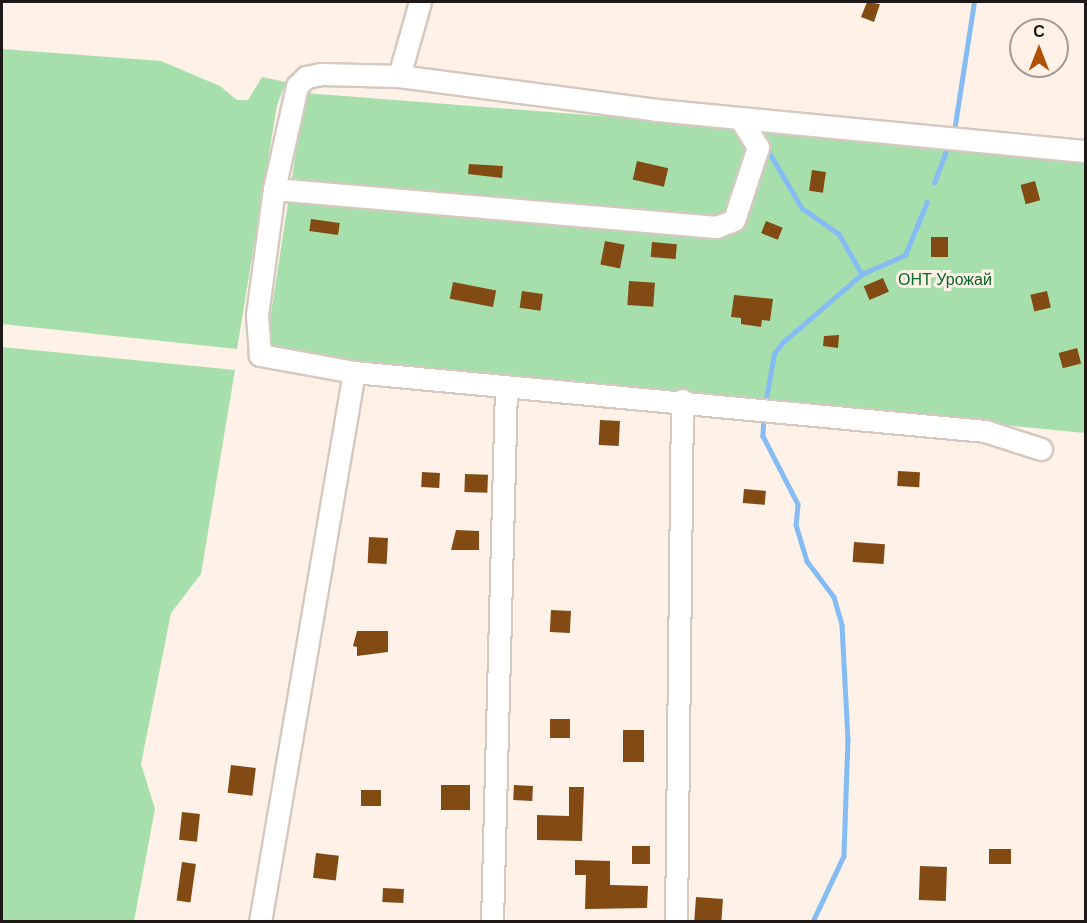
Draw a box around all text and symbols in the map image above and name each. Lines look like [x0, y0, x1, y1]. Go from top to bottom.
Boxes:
north arrow [1009, 18, 1069, 78]
text: С [1033, 23, 1045, 40]
park label: ОНТ Урожай [898, 270, 992, 290]

